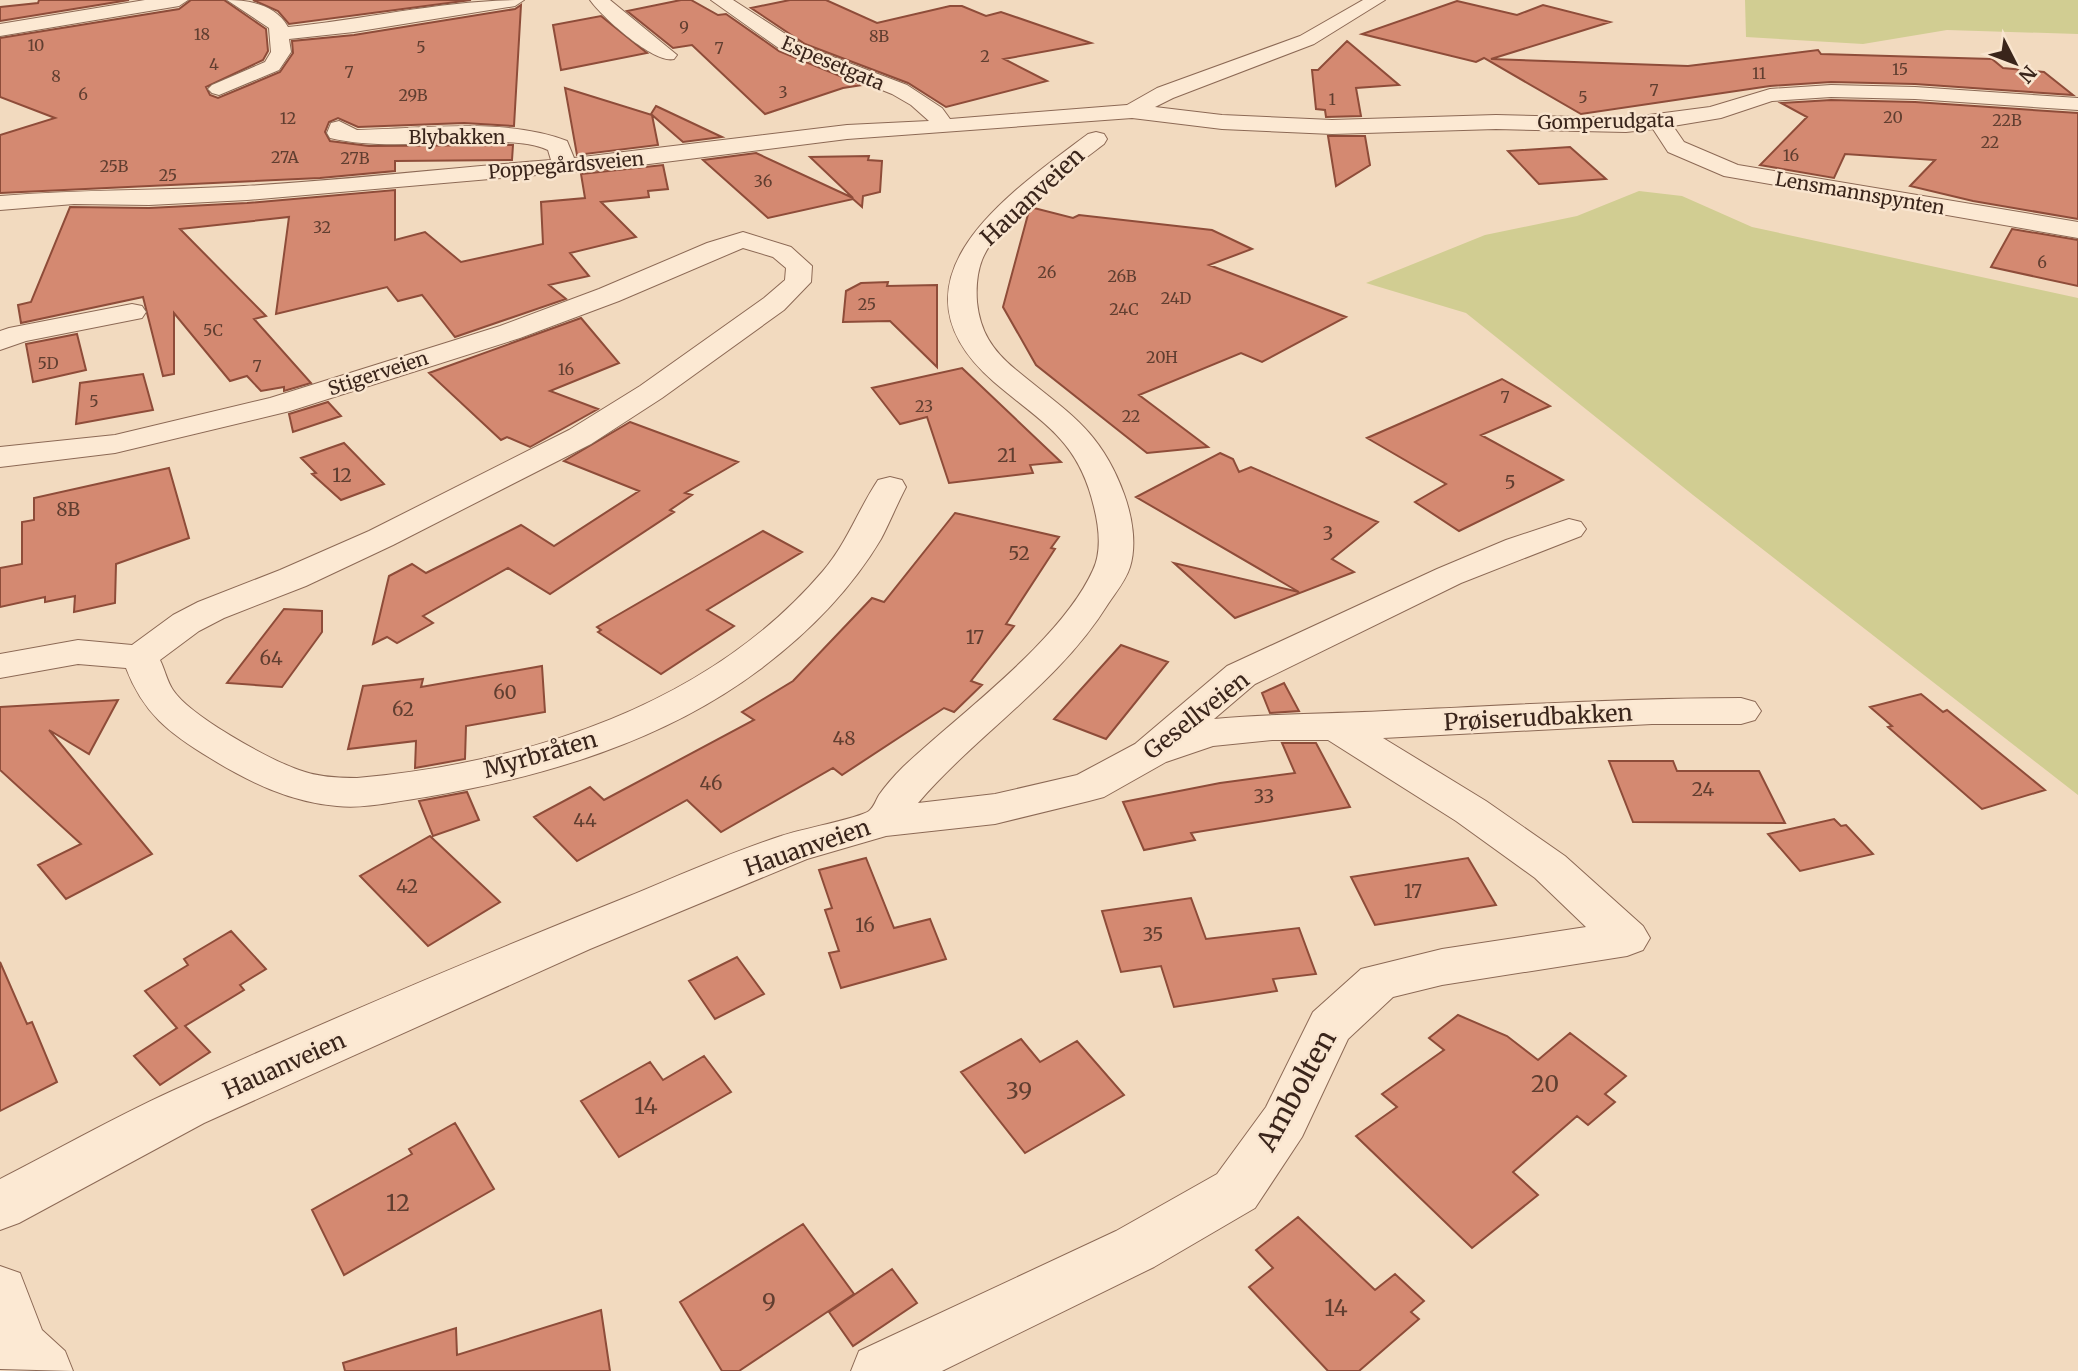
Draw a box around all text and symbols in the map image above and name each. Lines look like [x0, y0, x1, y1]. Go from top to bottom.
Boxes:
house number: 9 [679, 17, 689, 37]
house number: 18 [194, 24, 210, 44]
house number: 8B [869, 26, 889, 46]
north arrow [1980, 28, 2050, 98]
street label: Espesetgata [778, 31, 888, 95]
house number: 10 [28, 35, 44, 55]
house number: 5 [416, 37, 426, 57]
house number: 7 [714, 38, 724, 58]
house number: 2 [980, 46, 990, 66]
house number: 4 [209, 54, 219, 74]
house number: 15 [1892, 59, 1908, 79]
text: N [2014, 61, 2042, 88]
house number: 7 [344, 62, 354, 82]
house number: 11 [1752, 63, 1766, 83]
house number: 8 [51, 66, 61, 86]
house number: 7 [1649, 80, 1659, 100]
house number: 3 [778, 82, 788, 102]
house number: 6 [78, 84, 88, 104]
house number: 29B [398, 85, 428, 105]
house number: 5 [1578, 87, 1588, 107]
house number: 1 [1328, 89, 1336, 109]
house number: 20 [1883, 107, 1903, 127]
house number: 12 [280, 108, 296, 128]
street label: Gomperudgata [1537, 108, 1675, 134]
house number: 22B [1992, 110, 2022, 130]
street label: Blybakken [409, 125, 506, 149]
house number: 22 [1981, 132, 1999, 152]
street label: Hauanveien [974, 141, 1090, 251]
house number: 16 [1783, 145, 1799, 165]
street label: Poppegårdsveien [487, 146, 645, 184]
house number: 27A [271, 147, 300, 167]
house number: 27B [341, 148, 370, 168]
house number: 25B [100, 156, 129, 176]
house number: 25 [159, 165, 177, 185]
street label: Lensmannspynten [1773, 166, 1947, 220]
house number: 36 [754, 171, 773, 191]
house number: 32 [313, 217, 331, 237]
house number: 6 [2037, 252, 2047, 272]
house number: 26 [1038, 262, 1057, 282]
house number: 26B [1107, 266, 1137, 286]
house number: 24D [1161, 288, 1191, 308]
house number: 25 [858, 294, 876, 314]
house number: 24C [1109, 299, 1139, 319]
house number: 5C [203, 320, 223, 340]
street label: Stigerveien [325, 345, 432, 400]
house number: 20H [1146, 347, 1178, 367]
house number: 5D [38, 353, 58, 373]
house number: 7 [252, 356, 262, 376]
house number: 16 [558, 359, 574, 379]
house number: 7 [1500, 387, 1510, 407]
house number: 5 [89, 391, 99, 411]
house number: 23 [915, 396, 933, 416]
house number: 22 [1122, 406, 1140, 426]
house number: 21 [997, 443, 1017, 467]
house number: 12 [332, 463, 352, 487]
house number: 5 [1504, 470, 1516, 494]
house number: 8B [56, 497, 80, 521]
house number: 3 [1323, 521, 1333, 545]
house number: 52 [1008, 541, 1030, 565]
house number: 17 [966, 625, 984, 649]
house number: 64 [259, 646, 283, 670]
street label: Gesellveien [1137, 665, 1255, 765]
house number: 60 [493, 680, 517, 704]
house number: 62 [392, 697, 414, 721]
street label: Prøiserudbakken [1443, 698, 1633, 736]
street label: Myrbråten [480, 724, 600, 784]
house number: 48 [833, 726, 856, 750]
house number: 46 [699, 771, 723, 795]
house number: 24 [1692, 777, 1715, 801]
house number: 33 [1254, 784, 1274, 808]
house number: 44 [573, 808, 597, 832]
street label: Hauanveien [740, 812, 874, 882]
house number: 42 [396, 874, 418, 898]
house number: 17 [1404, 879, 1422, 903]
house number: 16 [855, 913, 875, 937]
house number: 35 [1143, 922, 1163, 946]
street label: Ambolten [1248, 1023, 1344, 1158]
street label: Hauanveien [218, 1025, 350, 1105]
house number: 20 [1531, 1069, 1559, 1098]
house number: 39 [1006, 1076, 1032, 1105]
house number: 14 [634, 1091, 658, 1120]
house number: 12 [386, 1188, 410, 1217]
house number: 9 [762, 1287, 776, 1316]
house number: 14 [1324, 1293, 1348, 1322]

